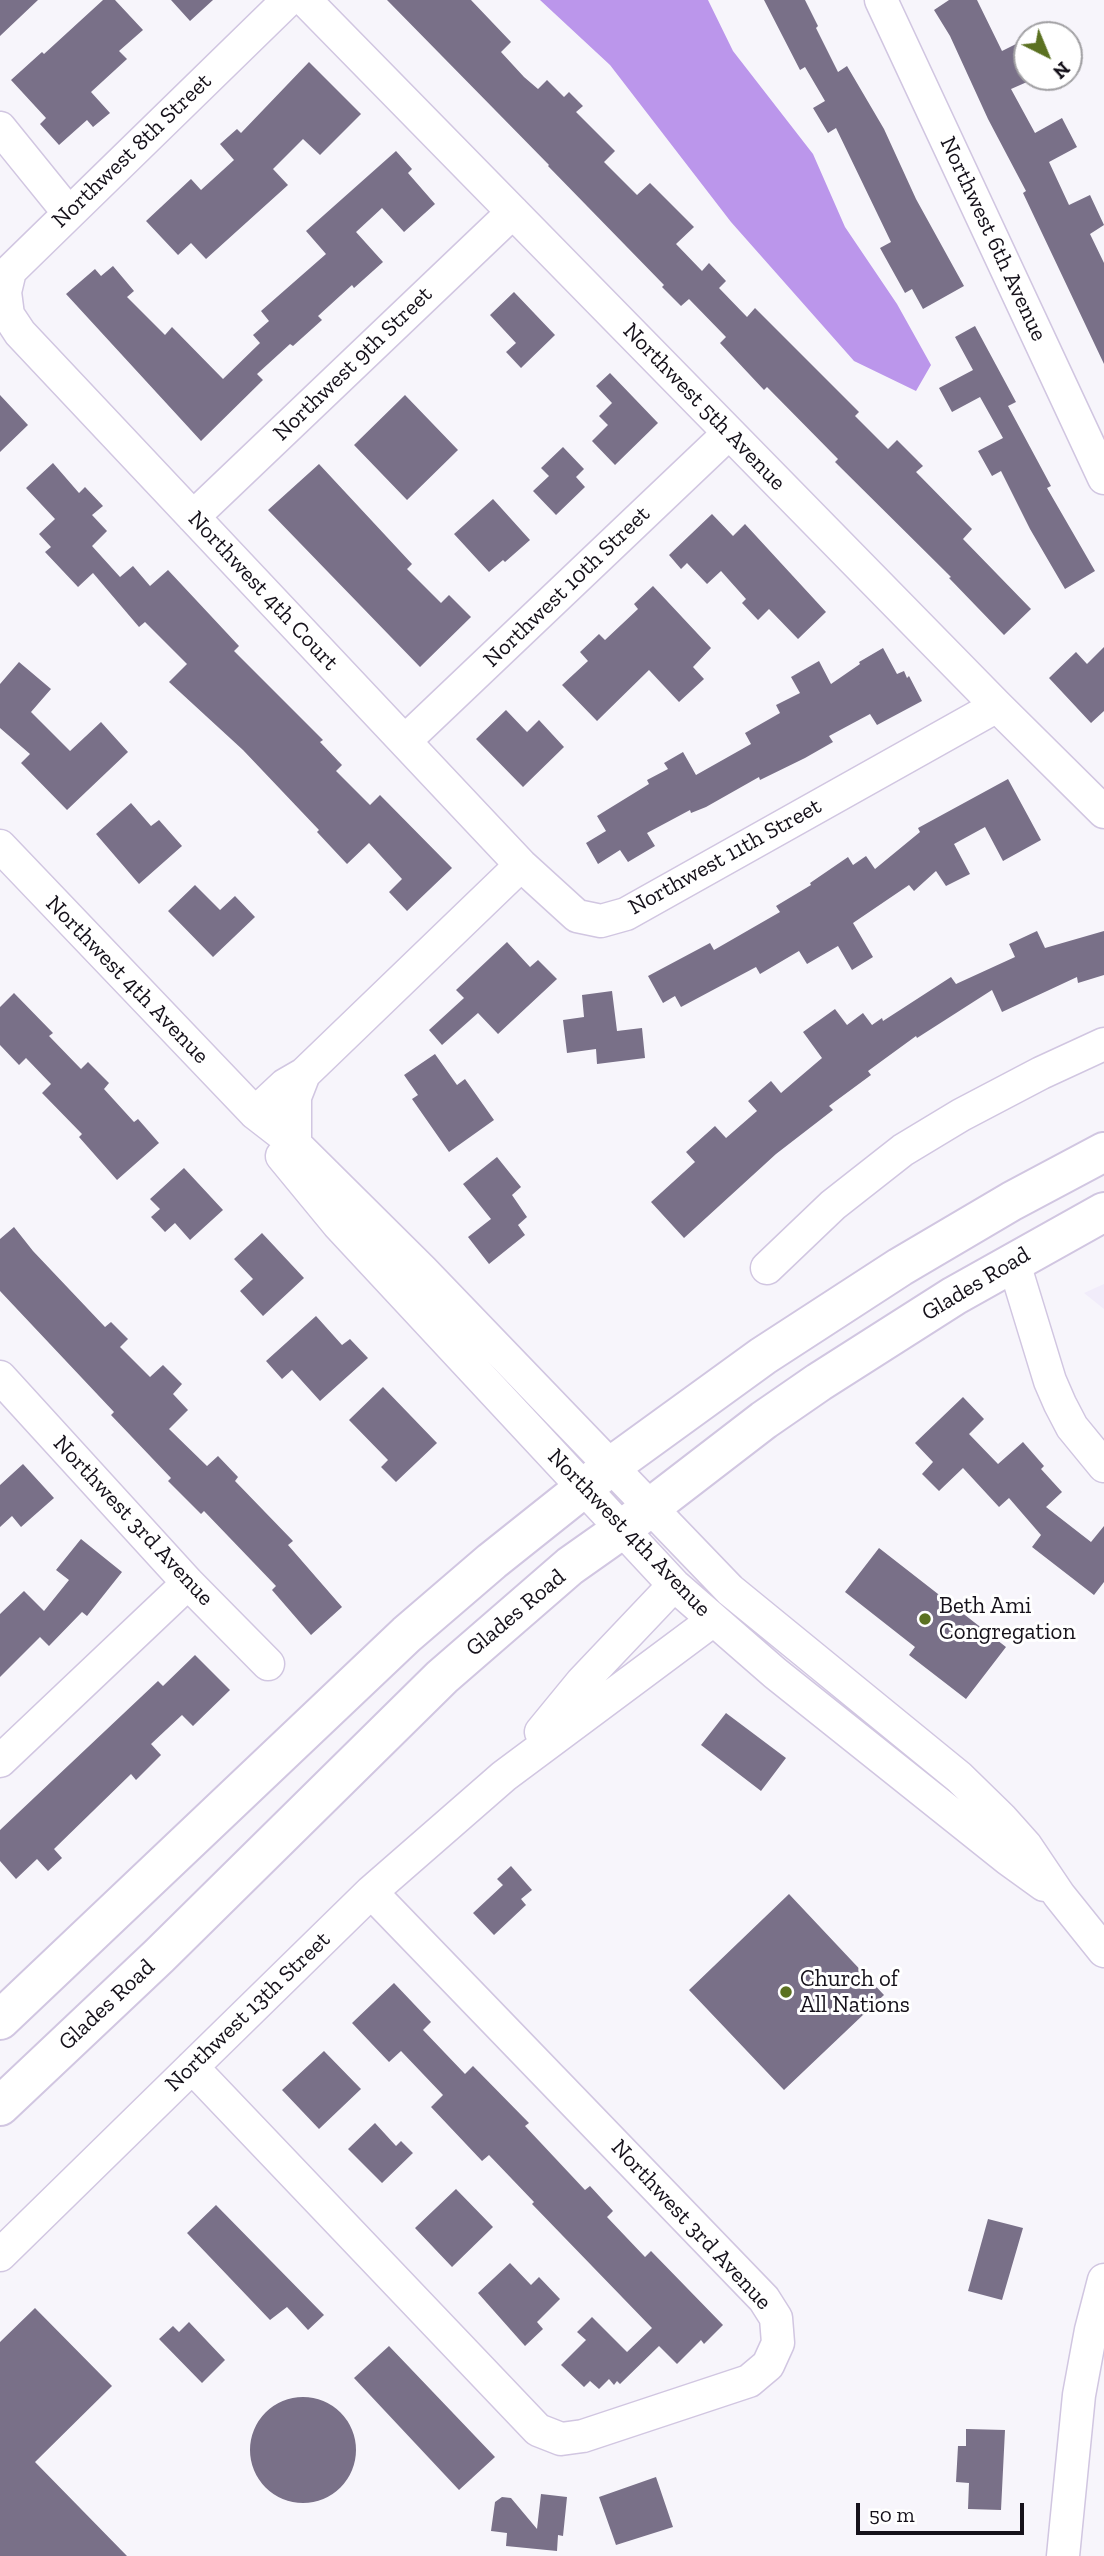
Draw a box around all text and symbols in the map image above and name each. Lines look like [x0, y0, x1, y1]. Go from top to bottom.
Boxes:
north arrow [1013, 21, 1083, 91]
text: N [1048, 57, 1074, 84]
street label: Northwest 8th Street [47, 68, 217, 234]
street label: Northwest 6th Avenue [933, 132, 1053, 346]
street label: Northwest 9th Street [268, 281, 438, 447]
street label: Northwest 5th Avenue [617, 318, 791, 496]
street label: Northwest 10th Street [478, 501, 656, 673]
street label: Northwest 4th Court [182, 506, 344, 676]
street label: Northwest 11th Street [624, 793, 826, 921]
street label: Northwest 4th Avenue [40, 890, 214, 1070]
street label: Glades Road [917, 1241, 1035, 1327]
street label: Northwest 3rd Avenue [47, 1430, 219, 1612]
street label: Northwest 4th Avenue [542, 1443, 716, 1623]
street label: Glades Road [461, 1563, 571, 1663]
place label: Beth Ami Congregation [939, 1592, 1076, 1646]
marker: Beth Ami Congregation [917, 1611, 933, 1627]
street label: Northwest 13th Street [160, 1926, 336, 2098]
street label: Glades Road [53, 1954, 161, 2056]
place label: Church of All Nations [800, 1965, 910, 2019]
marker: Church of All Nations [778, 1984, 794, 2000]
street label: Northwest 3rd Avenue [605, 2134, 777, 2316]
scale bar [859, 2490, 1027, 2534]
text: 50 m [869, 2502, 915, 2527]

